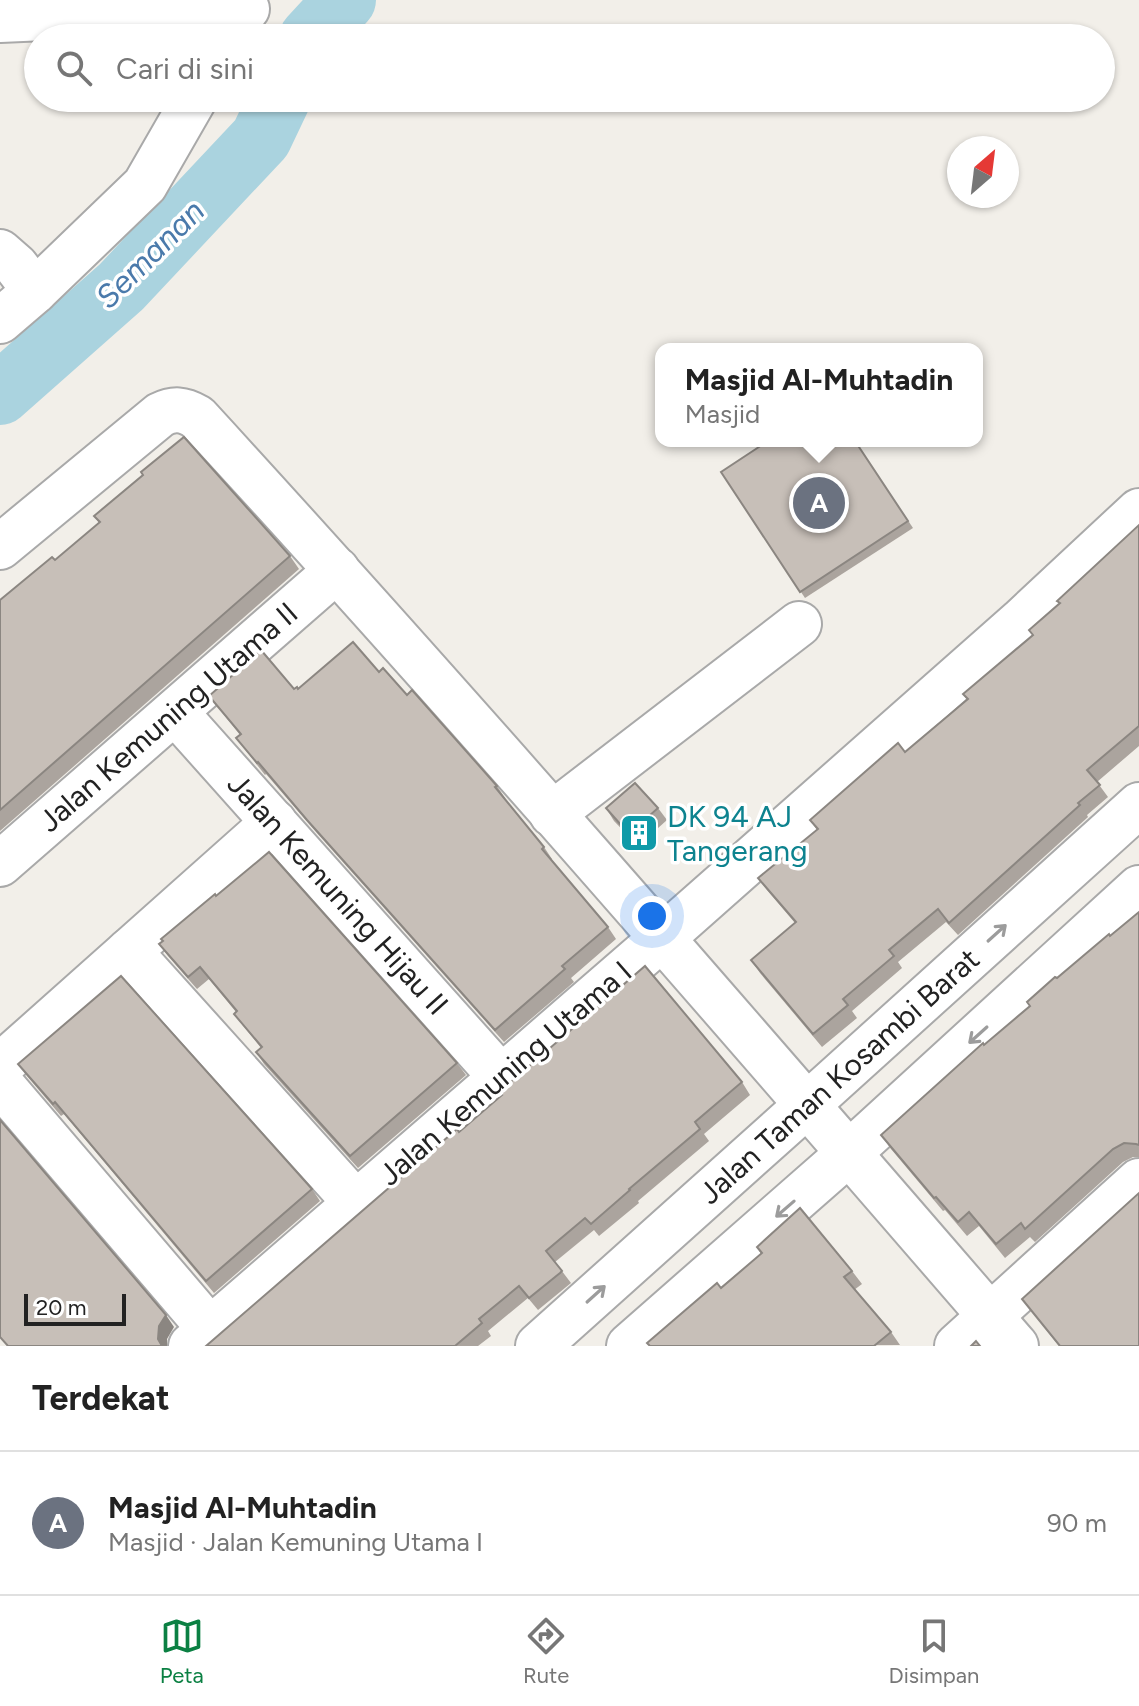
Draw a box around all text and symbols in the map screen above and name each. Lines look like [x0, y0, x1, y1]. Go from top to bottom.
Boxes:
search box [24, 24, 1115, 112]
icon: search [52, 46, 96, 90]
text: Cari di sini [116, 50, 254, 87]
north arrow [947, 136, 1019, 208]
water label: Semanan [88, 192, 212, 316]
popup [655, 343, 983, 447]
text: Masjid Al-Muhtadin [685, 361, 953, 398]
text: Masjid [685, 398, 760, 430]
pin: A [793, 473, 845, 533]
street label: Jalan Kemuning Utama II [31, 594, 305, 840]
street label: Jalan Kemuning Hijau II [220, 766, 456, 1022]
place label: DK 94 AJ Tangerang [667, 798, 808, 869]
building icon: DK 94 AJ Tangerang [618, 812, 660, 854]
your location [632, 896, 672, 936]
one-way arrow [987, 924, 1007, 942]
street label: Jalan Taman Kosambi Barat [691, 940, 987, 1212]
street label: Jalan Kemuning Utama I [371, 953, 639, 1193]
one-way arrow [969, 1025, 989, 1043]
one-way arrow [776, 1200, 796, 1218]
one-way arrow [585, 1285, 606, 1304]
scale bar [24, 1290, 126, 1326]
text: 20 m [36, 1294, 87, 1321]
text: Terdekat [32, 1378, 170, 1419]
text: Masjid Al-Muhtadin [108, 1489, 377, 1526]
text: A [49, 1507, 67, 1539]
text: 90 m [1047, 1507, 1107, 1539]
text: Masjid · Jalan Kemuning Utama I [108, 1526, 483, 1558]
tab: Peta [160, 1614, 204, 1689]
tab: Rute [523, 1614, 569, 1689]
tab: Disimpan [889, 1614, 979, 1689]

